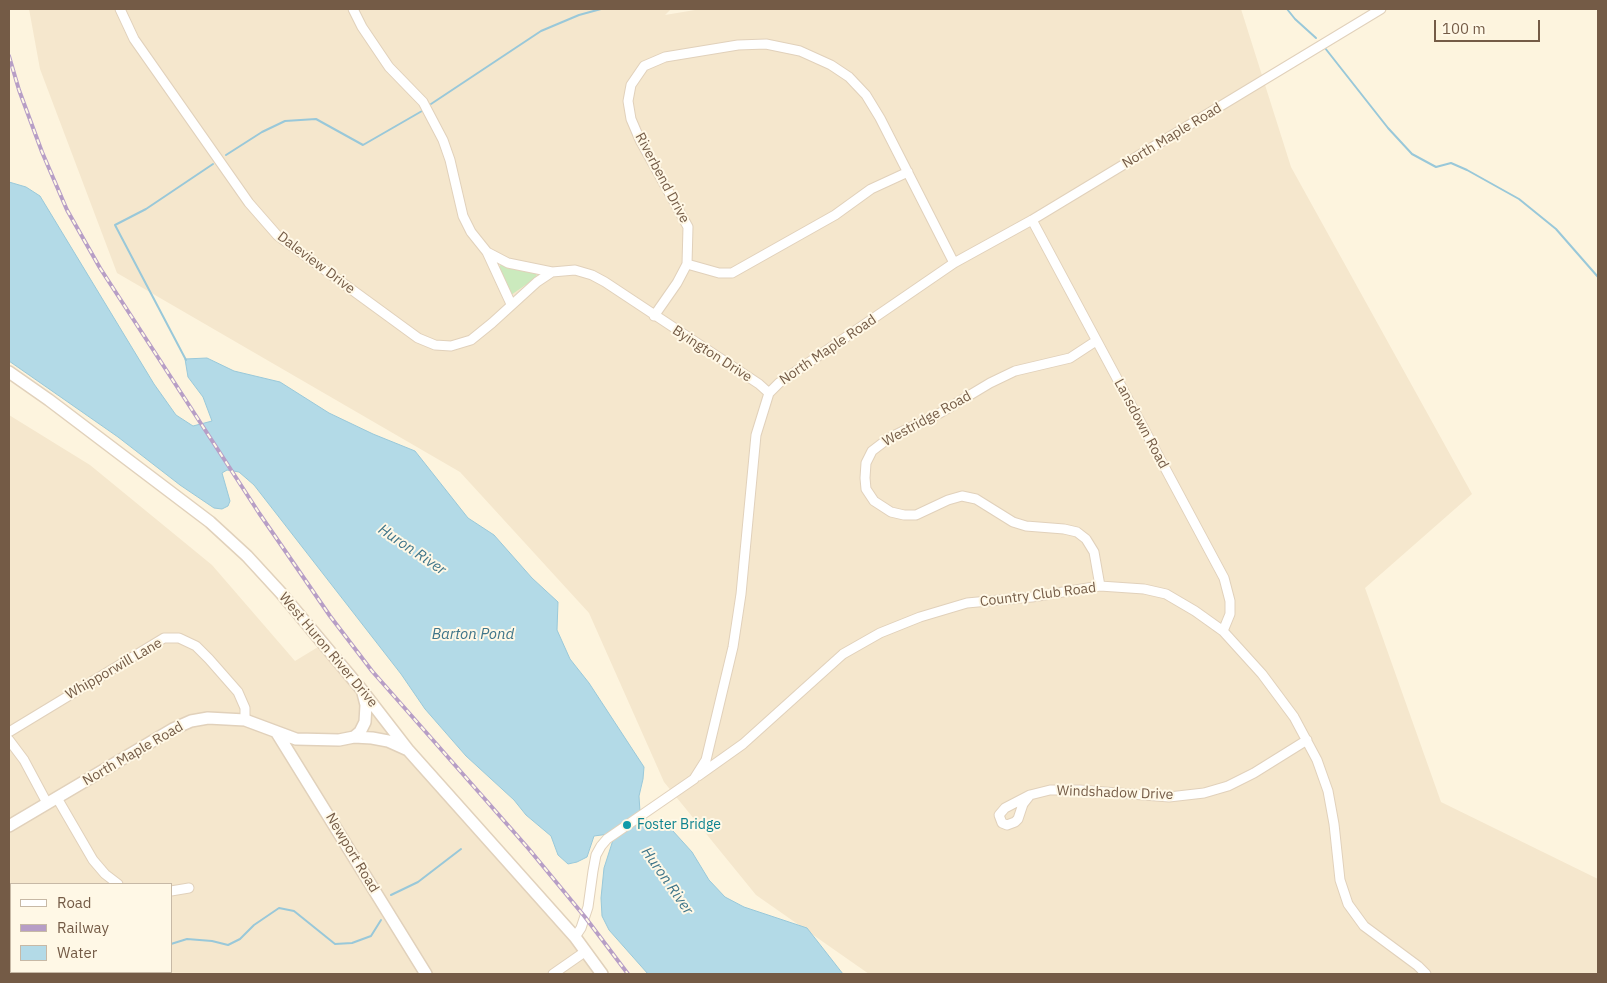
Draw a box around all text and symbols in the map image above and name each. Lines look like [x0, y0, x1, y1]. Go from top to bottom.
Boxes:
scale bar [1437, 10, 1543, 42]
text: 100 m [1442, 19, 1486, 38]
street label: North Maple Road [1119, 100, 1225, 172]
street label: Riverbend Drive [631, 130, 693, 226]
street label: Daleview Drive [274, 228, 358, 298]
street label: North Maple Road [776, 311, 880, 389]
street label: Byington Drive [669, 322, 755, 386]
street label: Lansdown Road [1110, 376, 1172, 472]
street label: Westridge Road [880, 388, 974, 450]
water label: Huron River [375, 521, 449, 579]
street label: Country Club Road [979, 580, 1097, 610]
street label: West Huron River Drive [275, 589, 381, 711]
water label: Barton Pond [432, 626, 514, 644]
street label: Whipporwill Lane [63, 635, 165, 703]
street label: North Maple Road [80, 718, 186, 790]
street label: Windshadow Drive [1056, 783, 1174, 803]
street label: Newport Road [322, 810, 382, 896]
place label: Foster Bridge [637, 817, 721, 833]
marker: Foster Bridge [621, 819, 633, 831]
water label: Huron River [637, 844, 697, 918]
legend [10, 883, 172, 973]
text: Road [57, 893, 92, 912]
text: Railway [57, 918, 109, 937]
text: Water [57, 943, 97, 962]

